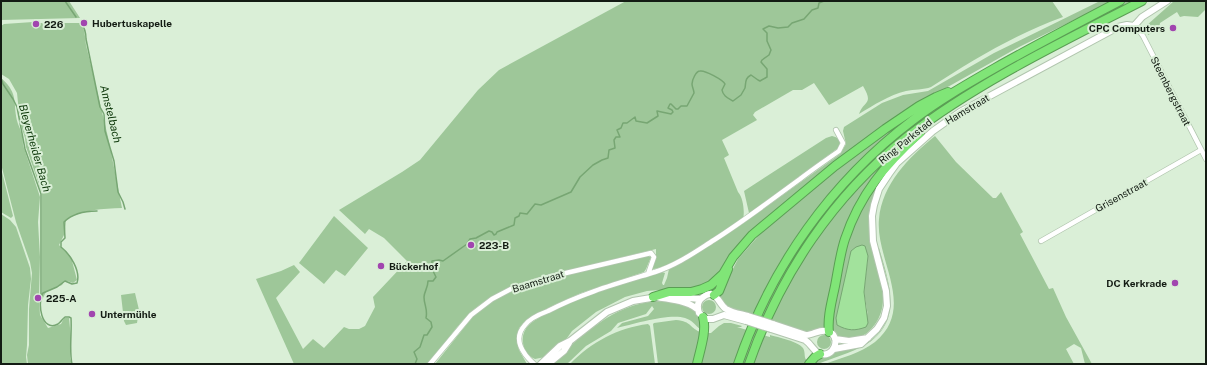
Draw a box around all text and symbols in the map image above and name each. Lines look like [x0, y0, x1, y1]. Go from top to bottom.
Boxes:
place label: Hubertuskapelle [92, 17, 172, 29]
place label: 226 [44, 18, 64, 30]
marker: Hubertuskapelle [79, 18, 89, 28]
marker: 226 [31, 19, 41, 29]
place label: CPC Computers [1089, 22, 1165, 34]
marker: CPC Computers [1168, 23, 1178, 33]
street label: Steenbergstraat [1148, 54, 1194, 128]
water label: Amstelbach [98, 84, 124, 144]
street label: Hamstraat [943, 91, 991, 127]
water label: Bleyerheider Bach [17, 103, 53, 193]
street label: Ring Parkstad [876, 116, 934, 166]
street label: Grisenstraat [1093, 176, 1149, 214]
place label: 223-B [479, 239, 509, 251]
marker: 223-B [466, 240, 476, 250]
place label: Bückerhof [389, 260, 438, 272]
marker: Bückerhof [376, 261, 386, 271]
street label: Baamstraat [511, 267, 565, 295]
place label: DC Kerkrade [1106, 277, 1167, 289]
marker: DC Kerkrade [1170, 278, 1180, 288]
place label: 225-A [46, 292, 76, 304]
marker: 225-A [33, 293, 43, 303]
place label: Untermühle [100, 308, 157, 320]
marker: Untermühle [87, 309, 97, 319]

